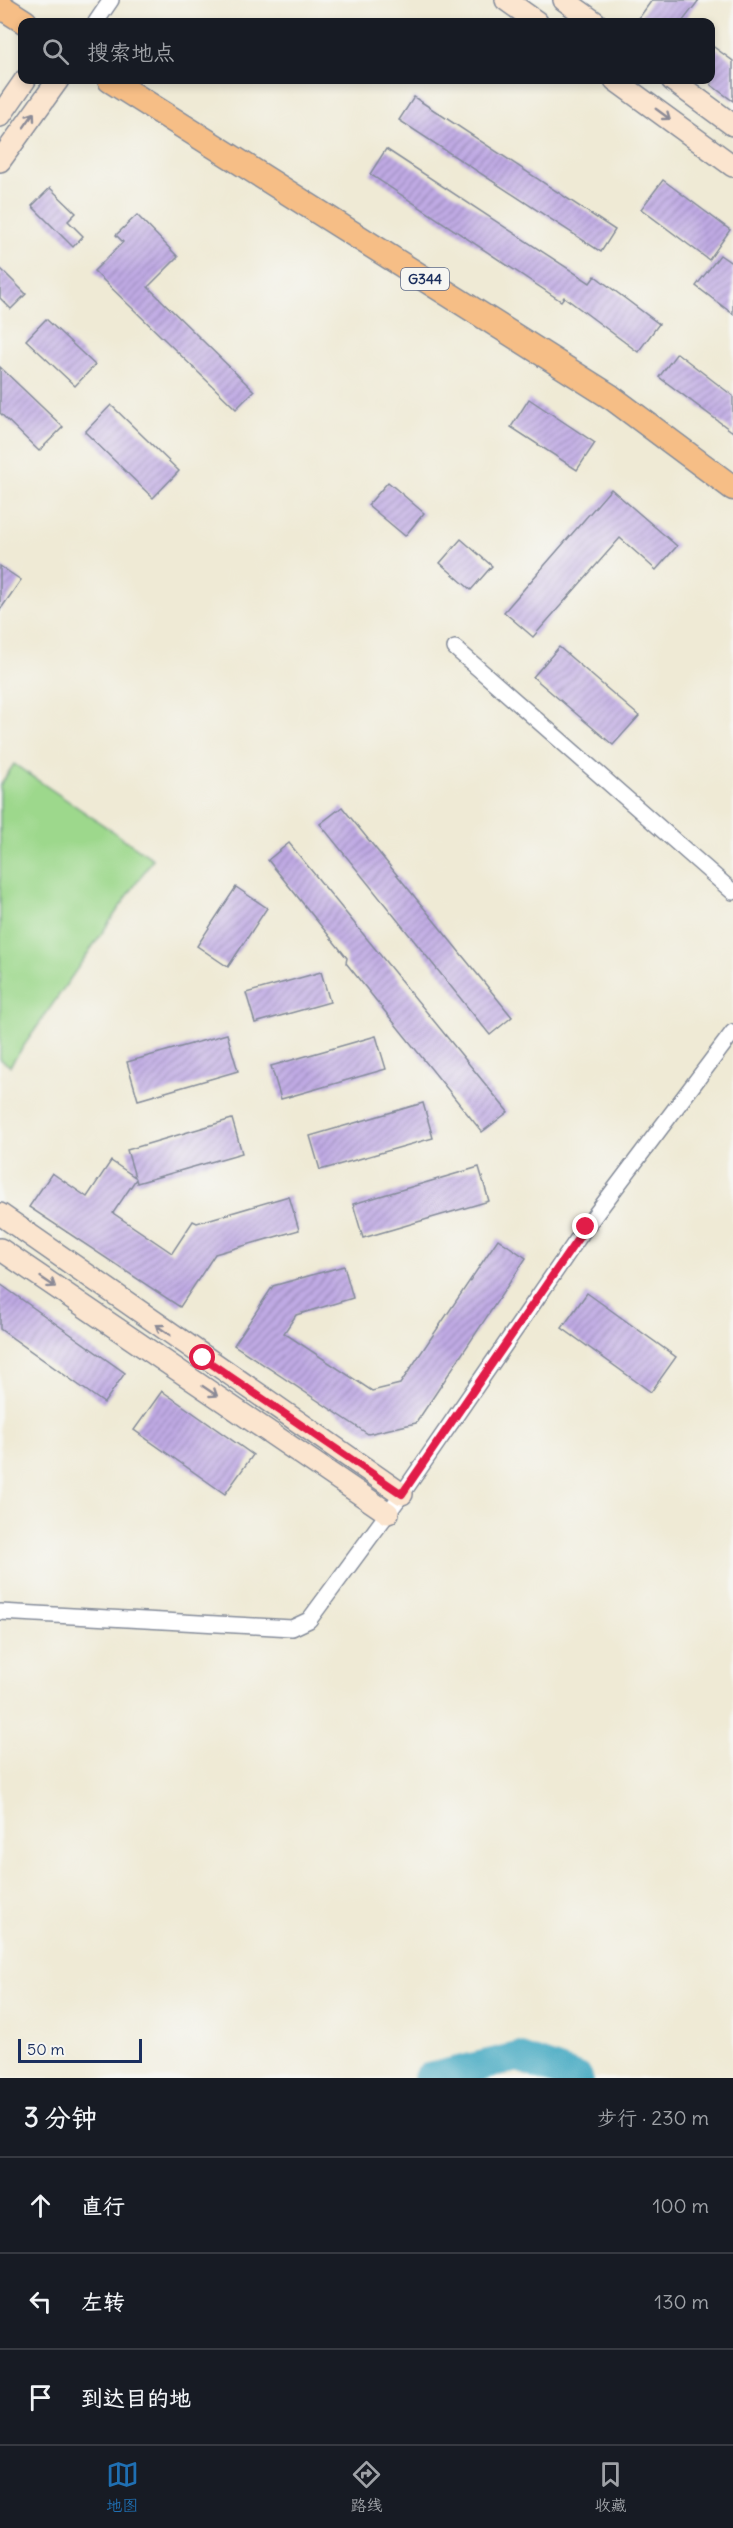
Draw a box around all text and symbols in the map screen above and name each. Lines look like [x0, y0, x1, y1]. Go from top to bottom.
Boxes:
search box [18, 18, 715, 84]
icon: search [39, 35, 72, 68]
text: 搜索地点 [87, 38, 175, 66]
one-way arrow [654, 108, 670, 120]
one-way arrow [23, 112, 35, 129]
road number: G344 [401, 268, 449, 290]
route end [572, 1213, 598, 1239]
one-way arrow [40, 1275, 57, 1288]
one-way arrow [156, 1324, 172, 1336]
route start [189, 1344, 215, 1370]
one-way arrow [201, 1385, 217, 1397]
scale bar [18, 2036, 142, 2064]
text: 50 m [27, 2039, 65, 2059]
text: 3 分钟 [24, 2101, 97, 2134]
text: 步行 · 230 m [597, 2105, 709, 2130]
icon: ahead [24, 2189, 57, 2222]
text: 直行 [81, 2192, 125, 2220]
text: 100 m [652, 2193, 709, 2218]
icon: left [24, 2285, 57, 2318]
text: 左转 [81, 2288, 125, 2316]
text: 130 m [654, 2289, 709, 2314]
icon: arrive [24, 2381, 57, 2414]
text: 到达目的地 [81, 2384, 191, 2412]
tab: 地图 [106, 2458, 139, 2516]
tab: 路线 [350, 2458, 383, 2516]
tab: 收藏 [594, 2458, 627, 2516]

